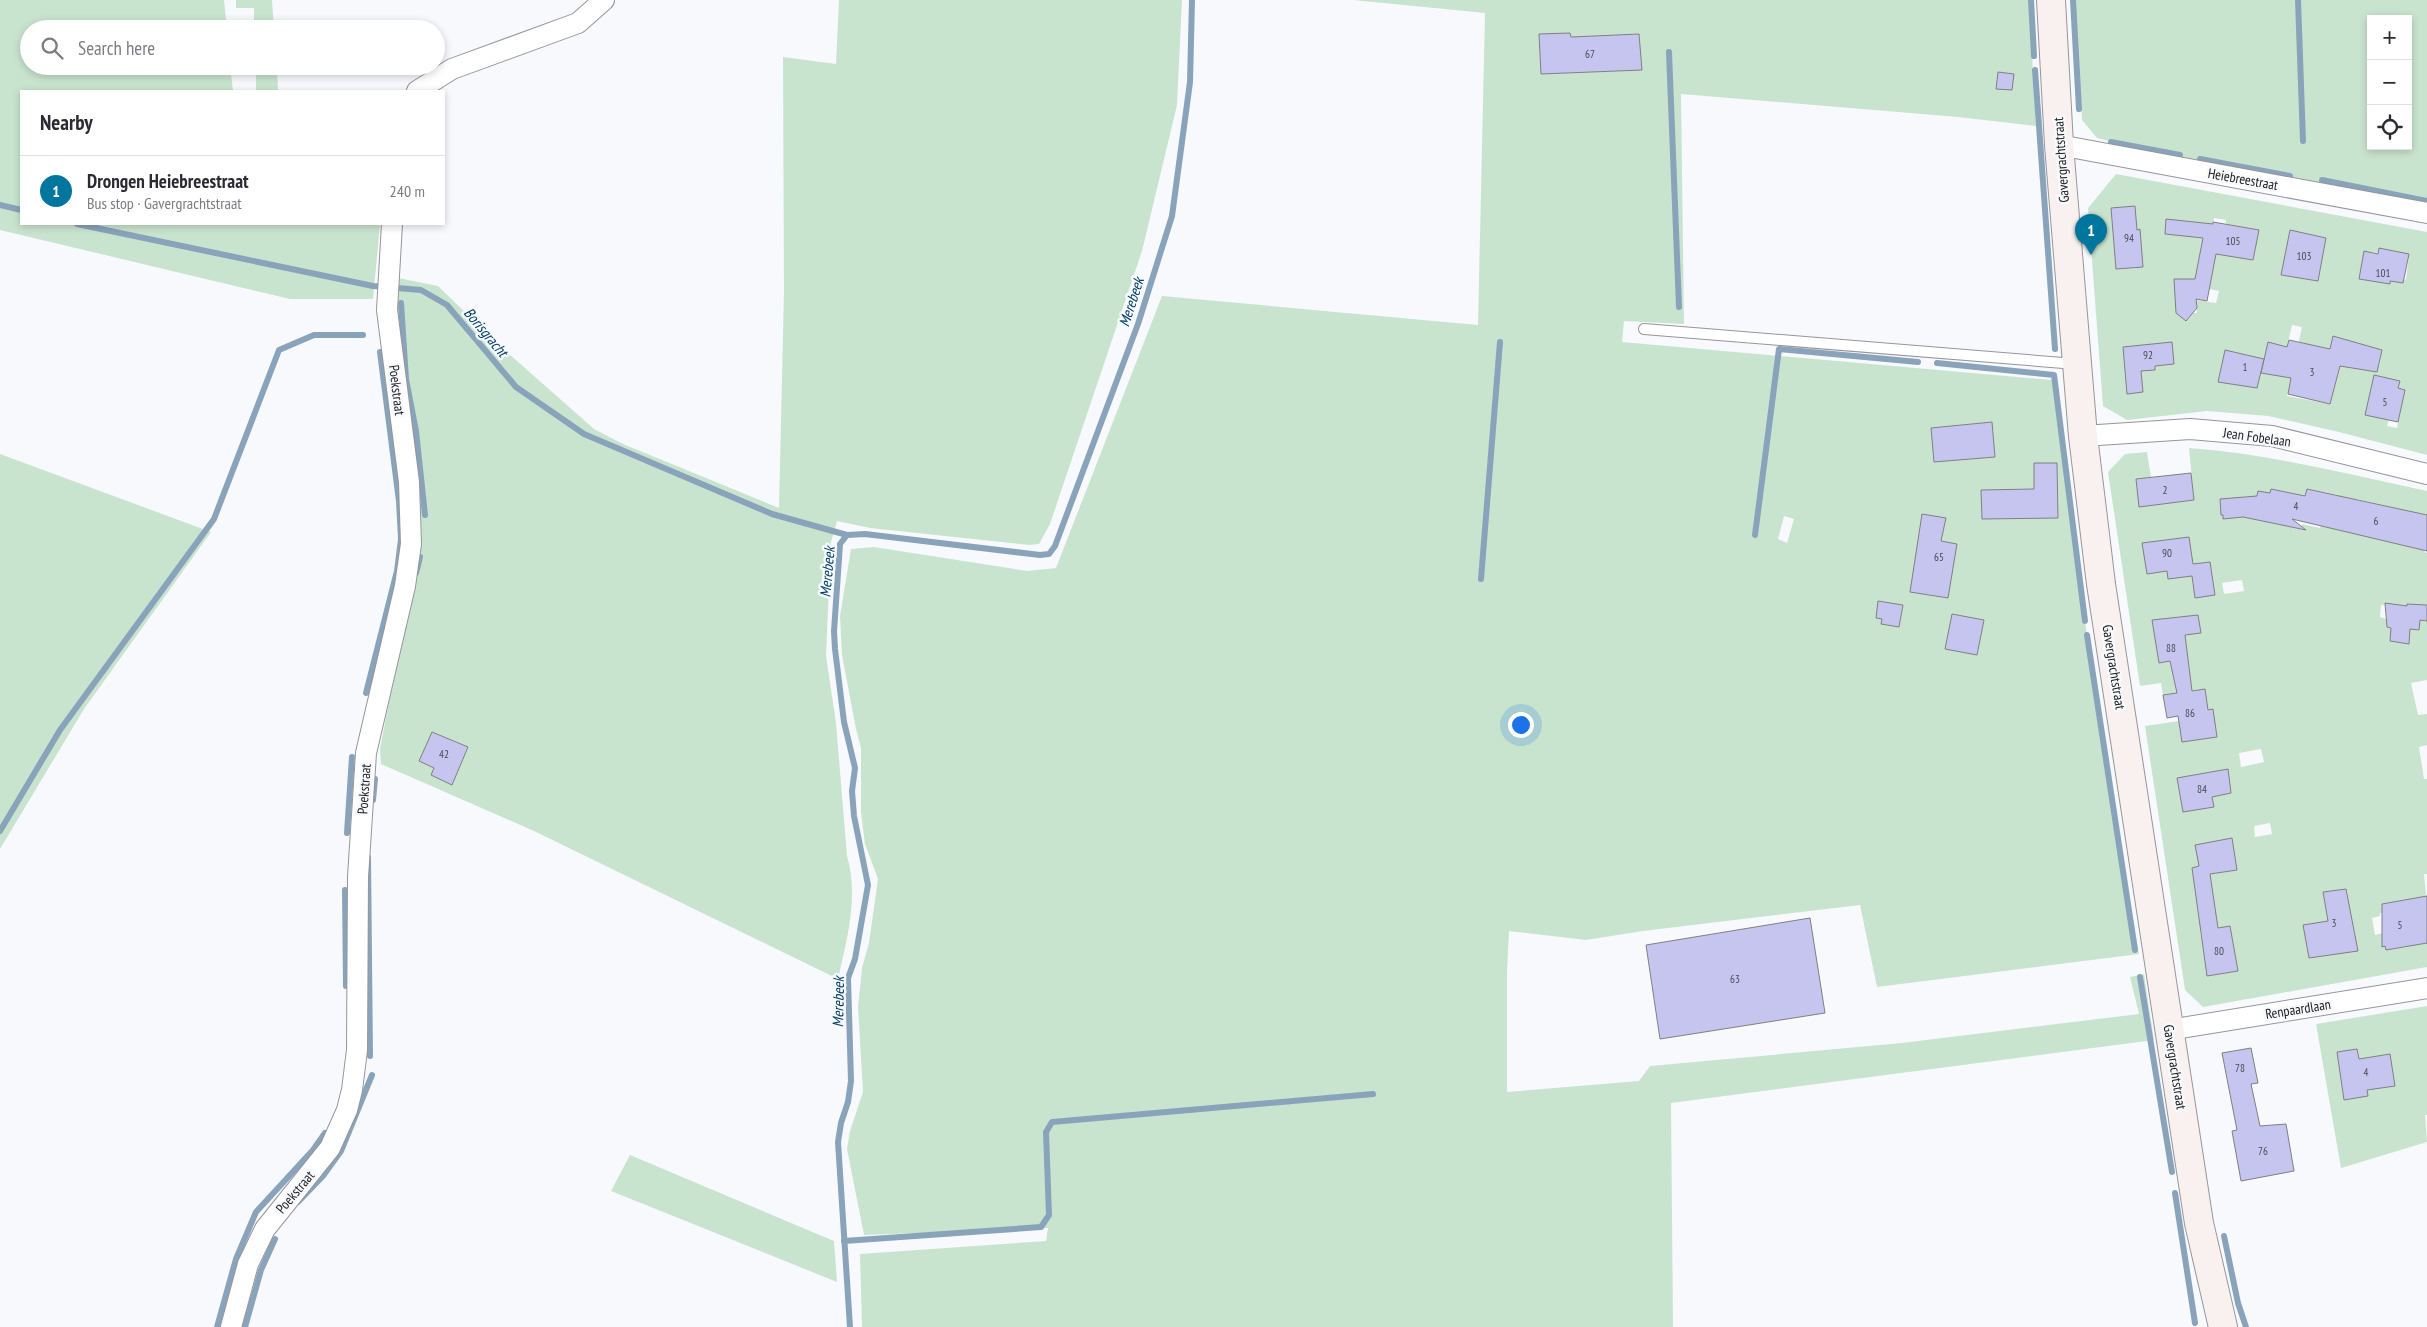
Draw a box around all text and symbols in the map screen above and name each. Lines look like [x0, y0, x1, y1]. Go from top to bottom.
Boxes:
map controls [2367, 15, 2412, 150]
button: + [2367, 15, 2412, 60]
search box [20, 20, 445, 75]
icon: search [38, 34, 66, 62]
text: Search here [78, 36, 155, 60]
house number: 67 [1585, 47, 1595, 61]
button: − [2367, 60, 2412, 105]
button: locate [2367, 105, 2412, 150]
text: Nearby [40, 109, 93, 136]
street label: Gavergrachtstraat [2049, 117, 2073, 203]
street label: Heiebreestraat [2206, 164, 2280, 194]
text: Drongen Heiebreestraat [87, 169, 249, 193]
text: 1 [52, 181, 60, 201]
text: 240 m [390, 181, 425, 201]
text: Bus stop · Gavergrachtstraat [87, 193, 242, 213]
pin: 1 [2075, 214, 2107, 255]
house number: 94 [2124, 231, 2134, 245]
house number: 105 [2226, 234, 2240, 248]
house number: 103 [2297, 249, 2311, 263]
house number: 101 [2376, 266, 2390, 280]
water label: Merebeek [1114, 273, 1149, 329]
water label: Borisgracht [460, 303, 513, 362]
house number: 92 [2143, 348, 2153, 362]
house number: 1 [2243, 360, 2248, 374]
street label: Poekstraat [385, 364, 409, 416]
house number: 3 [2310, 365, 2315, 379]
house number: 5 [2383, 395, 2388, 409]
street label: Jean Fobelaan [2221, 423, 2292, 451]
house number: 2 [2163, 483, 2168, 497]
house number: 4 [2294, 499, 2299, 513]
house number: 6 [2374, 514, 2379, 528]
water label: Merebeek [815, 544, 839, 598]
house number: 90 [2162, 546, 2172, 560]
house number: 65 [1934, 550, 1944, 564]
street label: Gavergrachtstraat [2098, 623, 2130, 711]
house number: 88 [2166, 641, 2176, 655]
house number: 86 [2185, 706, 2195, 720]
your location [1508, 712, 1534, 738]
house number: 42 [439, 747, 449, 761]
street label: Poekstraat [353, 763, 375, 815]
house number: 84 [2197, 782, 2207, 796]
house number: 3 [2332, 916, 2337, 930]
house number: 5 [2398, 918, 2403, 932]
house number: 80 [2214, 944, 2224, 958]
house number: 63 [1730, 972, 1740, 986]
water label: Merebeek [828, 974, 848, 1027]
street label: Renpaardlaan [2264, 995, 2332, 1023]
street label: Gavergrachtstraat [2159, 1023, 2191, 1111]
house number: 78 [2235, 1061, 2245, 1075]
house number: 4 [2364, 1065, 2369, 1079]
house number: 76 [2258, 1144, 2268, 1158]
street label: Poekstraat [272, 1167, 318, 1217]

